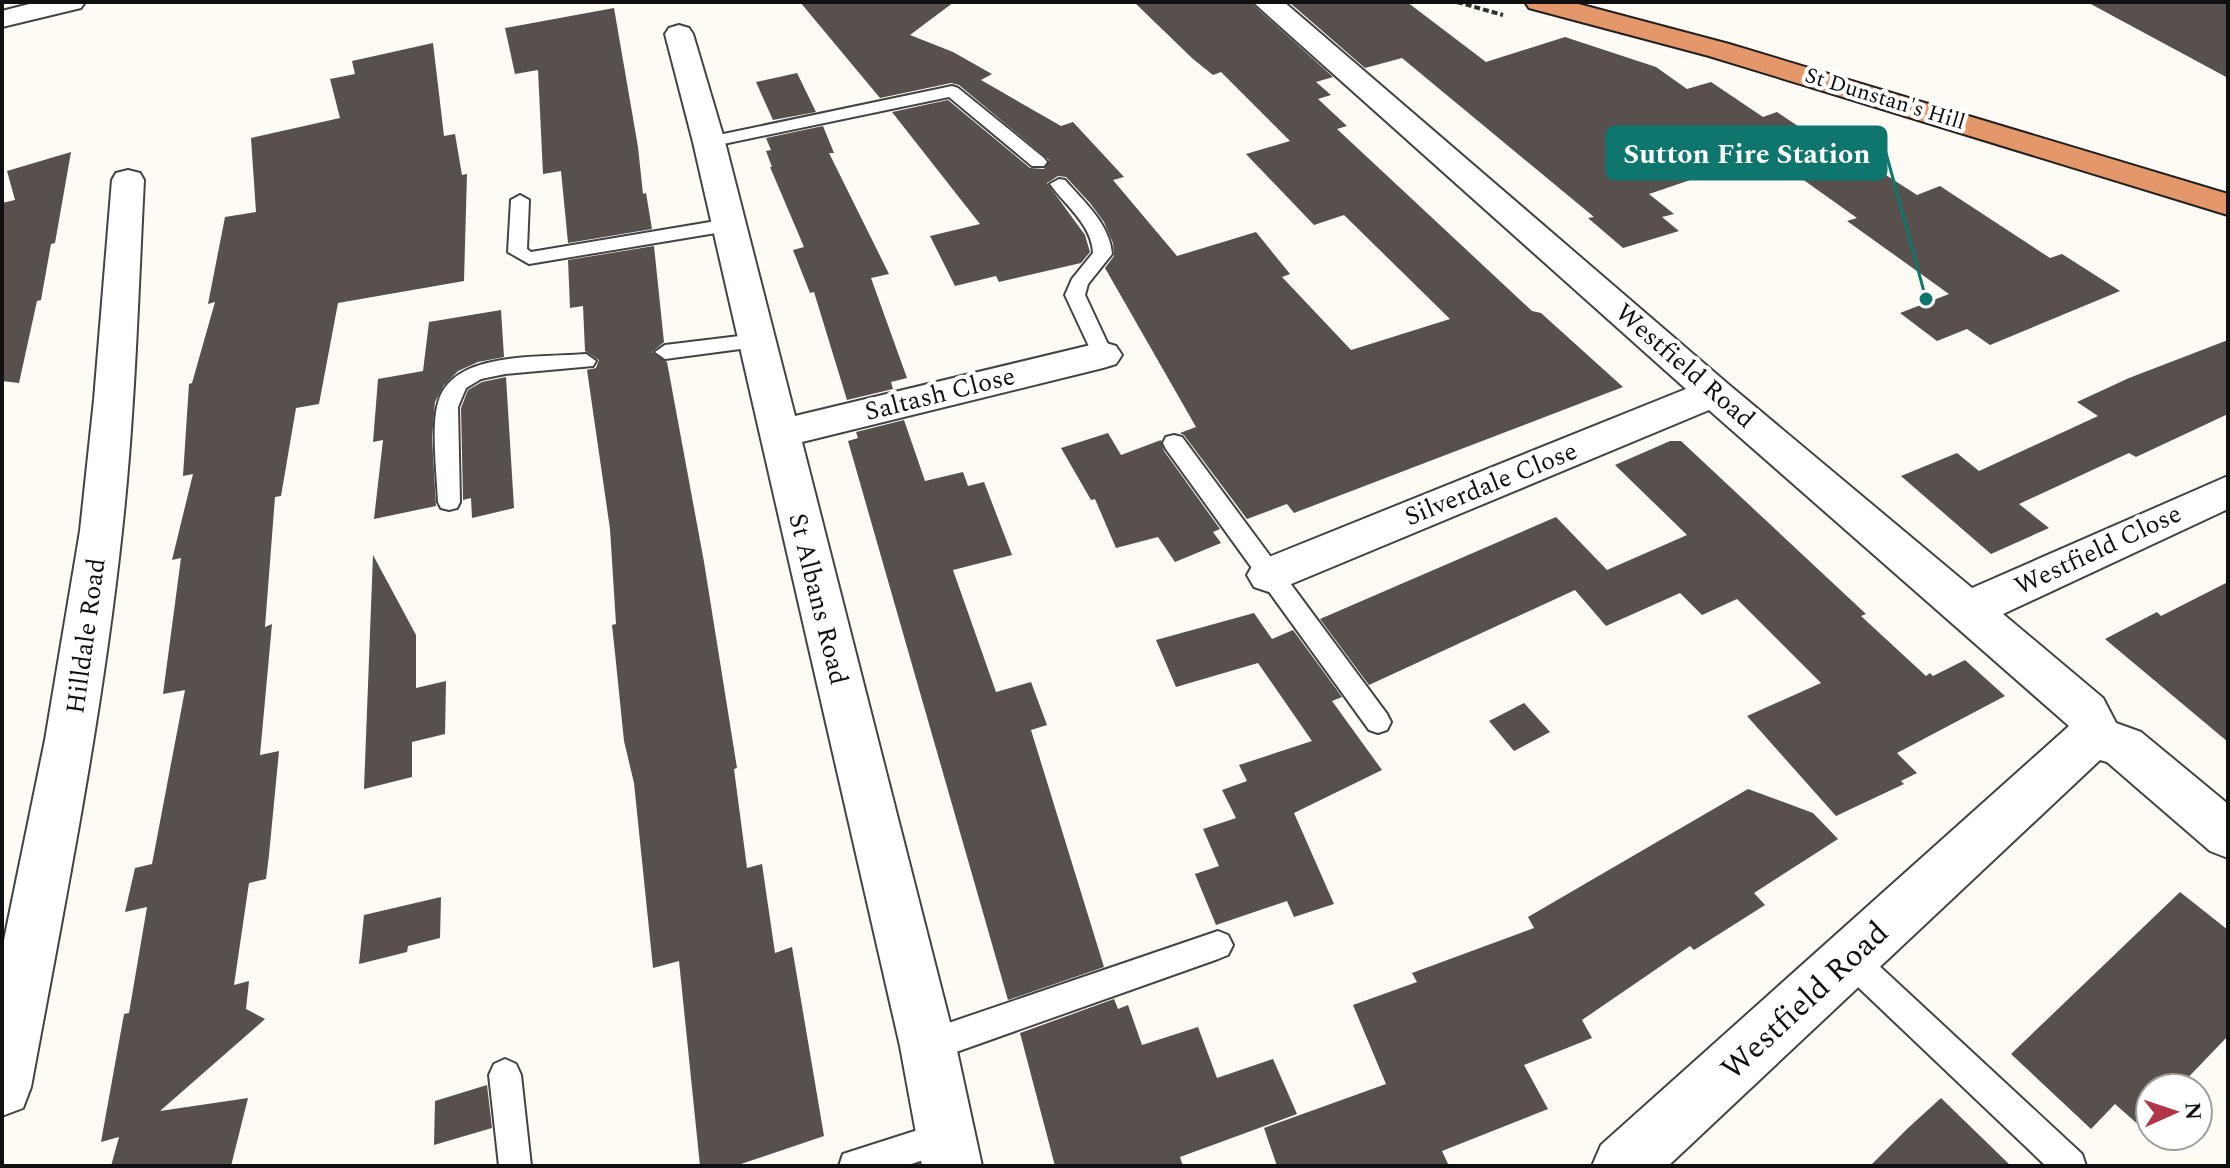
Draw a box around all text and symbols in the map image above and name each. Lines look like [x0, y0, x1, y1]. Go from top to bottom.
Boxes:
street label: St Dunstan's Hill [1801, 59, 1969, 139]
callout: Sutton Fire Station [1607, 127, 1886, 179]
text: Sutton Fire Station [1623, 133, 1871, 176]
street label: Westfield Road [1606, 294, 1764, 438]
street label: Saltash Close [861, 356, 1019, 432]
street label: Silverdale Close [1399, 431, 1583, 537]
street label: Westfield Close [2008, 494, 2188, 606]
street label: St Albans Road [777, 509, 859, 689]
street label: Hilldale Road [55, 556, 117, 716]
street label: Westfield Road [1710, 910, 1900, 1092]
north arrow [2134, 1072, 2214, 1152]
text: N [2176, 1101, 2209, 1121]

